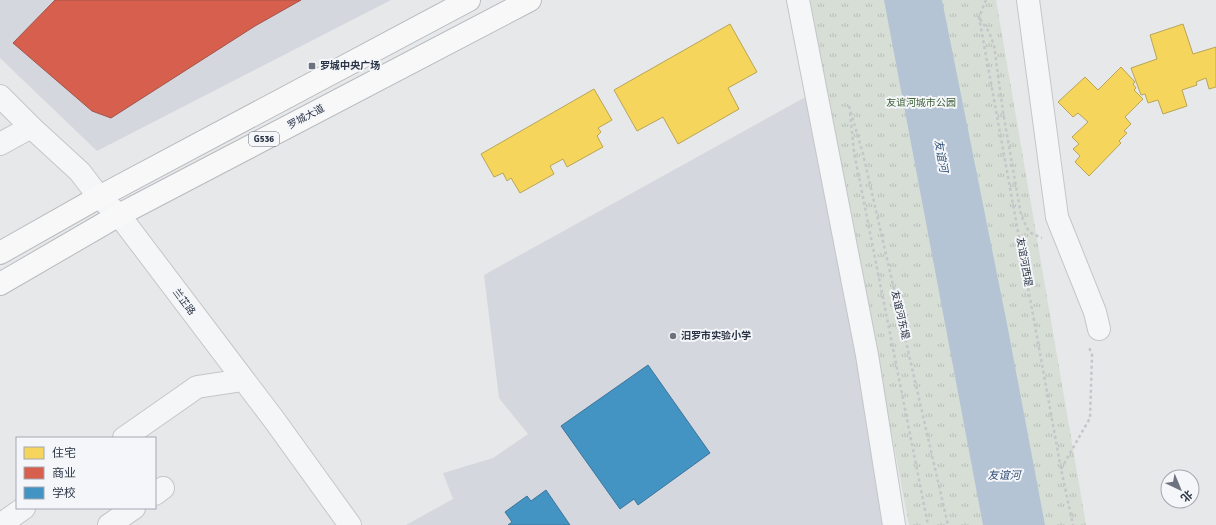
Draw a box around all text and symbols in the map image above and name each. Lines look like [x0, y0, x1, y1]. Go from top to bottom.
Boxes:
place label: 罗城中央广场 [320, 59, 380, 72]
marker: 罗城中央广场 [307, 61, 317, 71]
park label: 友谊河城市公园 [886, 97, 956, 109]
street label: 罗城大道 [286, 102, 326, 132]
road number: G536 [249, 132, 279, 146]
water label: 友谊河 [932, 139, 951, 175]
street label: 友谊河西堤 [1014, 236, 1034, 288]
street label: 兰芷路 [170, 286, 198, 318]
street label: 友谊河东堤 [889, 289, 911, 341]
place label: 汨罗市实验小学 [681, 330, 751, 342]
marker: 汨罗市实验小学 [668, 331, 678, 341]
legend [16, 437, 156, 509]
text: 住宅 [52, 446, 76, 461]
text: 商业 [52, 466, 76, 481]
water label: 友谊河 [988, 469, 1022, 482]
north arrow [1160, 469, 1200, 509]
text: 学校 [52, 486, 76, 501]
text: 北 [1178, 487, 1195, 504]

